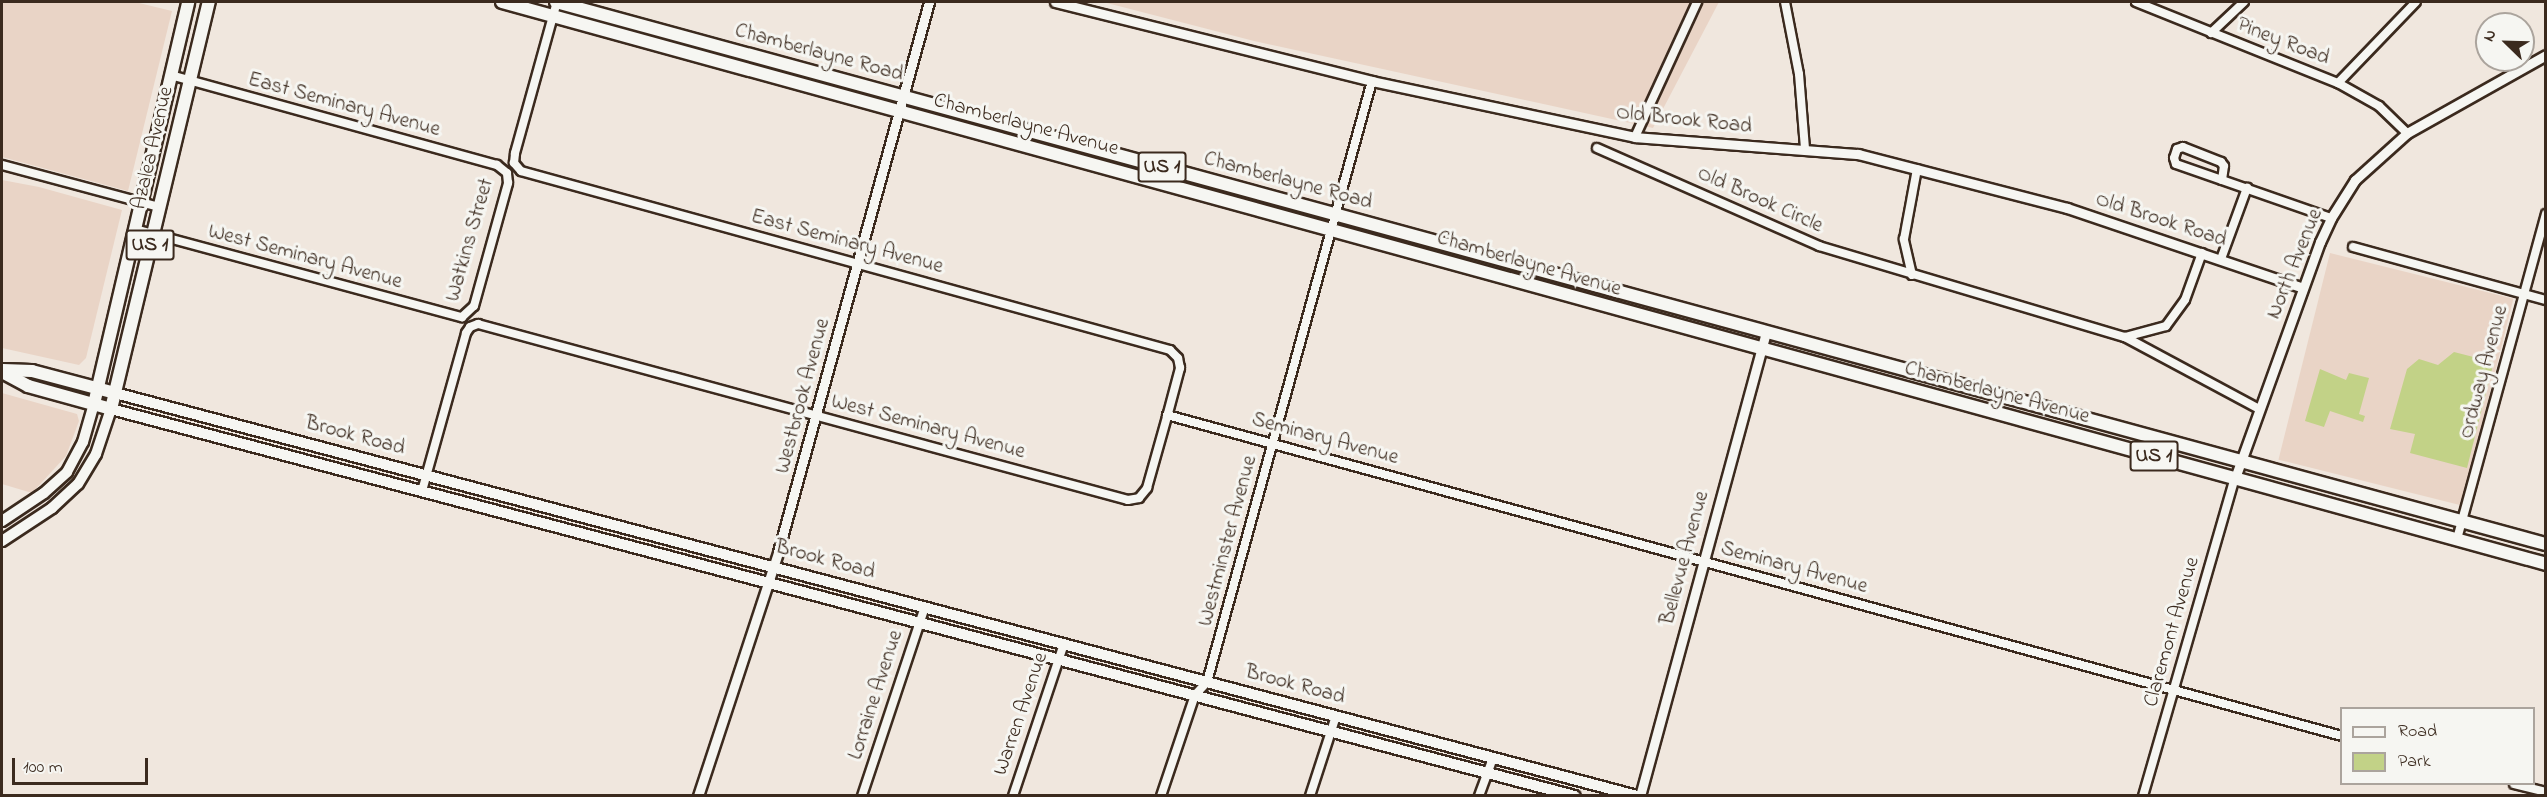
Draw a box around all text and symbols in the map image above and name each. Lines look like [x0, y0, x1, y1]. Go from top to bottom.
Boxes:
north arrow [2475, 12, 2535, 72]
street label: Piney Road [2233, 13, 2333, 71]
street label: Chamberlayne Road [732, 18, 906, 88]
text: N [2477, 26, 2503, 45]
street label: East Seminary Avenue [245, 67, 443, 143]
street label: Azalea Avenue [127, 84, 179, 212]
street label: Chamberlayne Avenue [931, 88, 1121, 162]
street label: Old Brook Road [1615, 100, 1753, 140]
street label: Chamberlayne Road [1201, 146, 1375, 216]
road number: US 1 [1136, 150, 1188, 184]
street label: Old Brook Circle [1693, 161, 1827, 239]
street label: Watkins Street [440, 176, 500, 304]
street label: Old Brook Road [2092, 187, 2230, 253]
street label: East Seminary Avenue [748, 204, 946, 280]
street label: North Avenue [2261, 205, 2329, 323]
street label: West Seminary Avenue [205, 219, 405, 295]
street label: Chamberlayne Avenue [1434, 226, 1624, 302]
road number: US 1 [124, 228, 176, 262]
street label: Ordway Avenue [2454, 303, 2514, 441]
street label: Westbrook Avenue [770, 316, 836, 476]
street label: Chamberlayne Avenue [1902, 356, 2092, 430]
street label: West Seminary Avenue [828, 389, 1028, 465]
street label: Seminary Avenue [1249, 407, 1401, 471]
street label: Brook Road [302, 411, 408, 461]
road number: US 1 [2128, 439, 2180, 473]
street label: Westminster Avenue [1193, 453, 1263, 629]
street label: Bellevue Avenue [1655, 488, 1715, 628]
street label: Brook Road [772, 535, 878, 585]
street label: Seminary Avenue [1718, 536, 1870, 600]
street label: Claremont Avenue [2139, 554, 2205, 710]
street label: Lorraine Avenue [843, 627, 909, 763]
street label: Warren Avenue [988, 649, 1054, 779]
street label: Brook Road [1242, 660, 1348, 710]
legend [2340, 707, 2535, 785]
text: Road [2398, 719, 2437, 745]
scale bar [15, 746, 152, 784]
text: Park [2398, 749, 2431, 775]
text: 100 m [23, 755, 63, 781]

